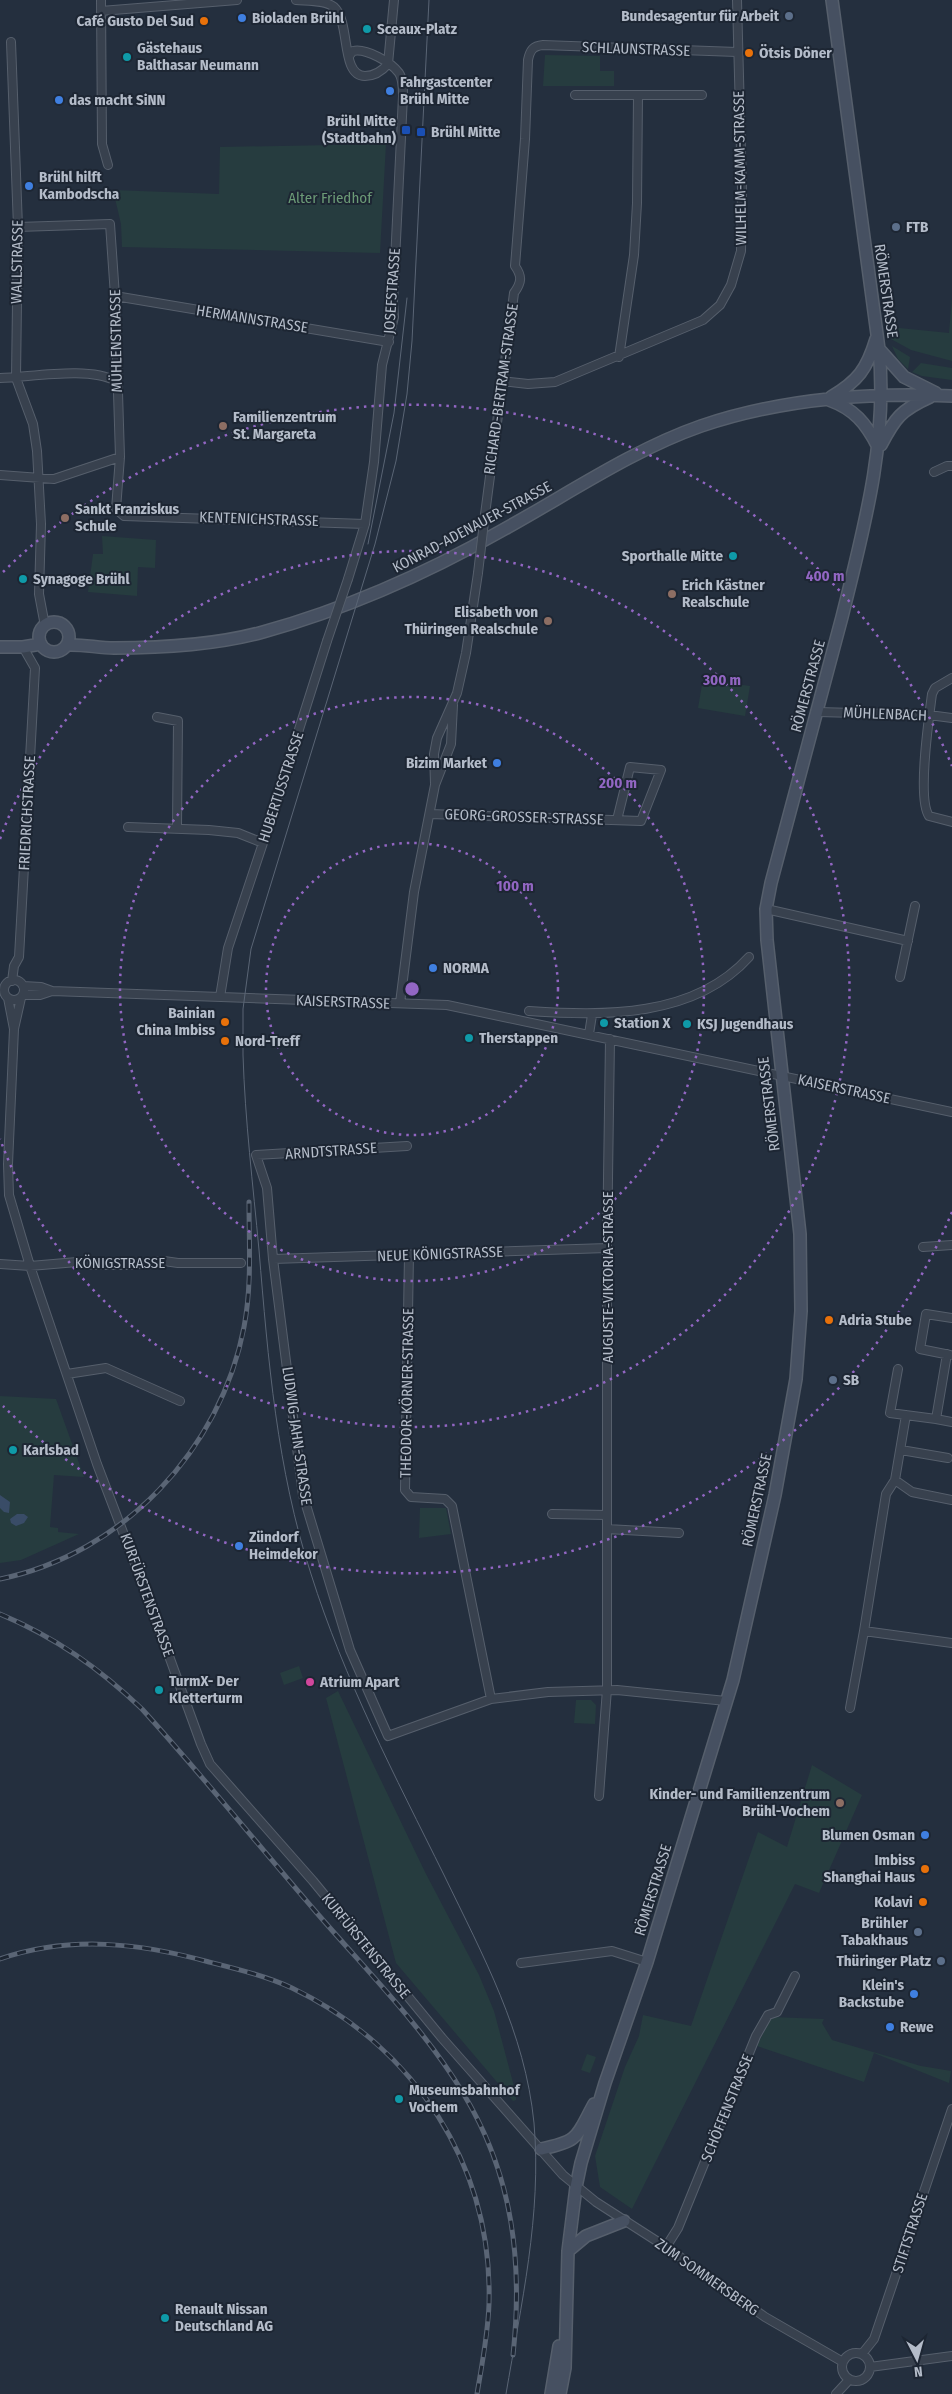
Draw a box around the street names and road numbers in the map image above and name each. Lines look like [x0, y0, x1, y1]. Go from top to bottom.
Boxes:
street label: SCHLAUNSTRASSE [582, 38, 690, 60]
street label: WILHELM-KAMM-STRASSE [730, 91, 750, 245]
street label: WALLSTRASSE [7, 220, 27, 304]
street label: RÖMERSTRASSE [870, 243, 902, 339]
street label: JOSEFSTRASSE [380, 247, 404, 335]
street label: MÜHLENSTRASSE [106, 289, 126, 393]
street label: HERMANNSTRASSE [195, 301, 309, 337]
street label: RICHARD-BERTRAM-STRASSE [480, 302, 522, 476]
street label: KONRAD-ADENAUER-STRASSE [389, 477, 555, 577]
street label: KENTENICHSTRASSE [199, 508, 319, 530]
street label: RÖMERSTRASSE [787, 638, 829, 734]
street label: MÜHLENBACH [843, 704, 927, 724]
street label: HUBERTUSSTRASSE [255, 729, 307, 845]
street label: FRIEDRICHSTRASSE [15, 755, 39, 871]
street label: GEORG-GROSSER-STRASSE [444, 805, 604, 829]
street label: KAISERSTRASSE [296, 991, 390, 1013]
street label: RÖMERSTRASSE [754, 1056, 784, 1152]
street label: KAISERSTRASSE [796, 1070, 892, 1108]
street label: ARNDTSTRASSE [285, 1139, 377, 1163]
street label: AUGUSTE-VIKTORIA-STRASSE [599, 1191, 617, 1363]
street label: NEUE KÖNIGSTRASSE [377, 1243, 503, 1265]
street label: KÖNIGSTRASSE [75, 1254, 165, 1272]
street label: THEODOR-KÖRNER-STRASSE [397, 1308, 417, 1478]
street label: LUDWIG-JAHN-STRASSE [278, 1365, 316, 1507]
street label: RÖMERSTRASSE [738, 1452, 776, 1548]
street label: KURFÜRSTENSTRASSE [116, 1531, 178, 1659]
street label: RÖMERSTRASSE [631, 1842, 675, 1938]
street label: KURFÜRSTENSTRASSE [318, 1890, 414, 2002]
street label: SCHÖFFENSTRASSE [697, 2051, 757, 2165]
street label: STIFTSTRASSE [889, 2191, 931, 2275]
street label: ZUM SOMMERSBERG [652, 2235, 762, 2319]

